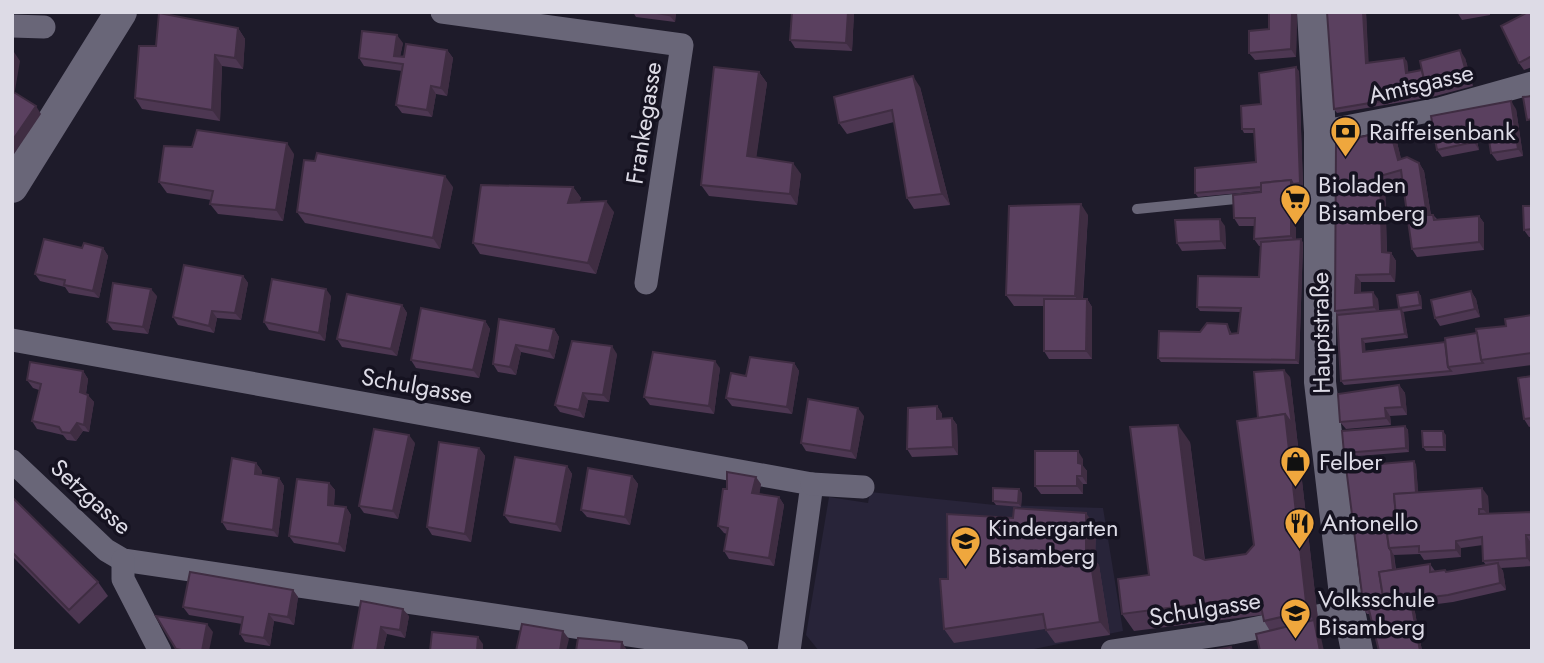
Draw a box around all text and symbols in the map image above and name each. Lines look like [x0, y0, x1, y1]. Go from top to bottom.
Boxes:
street label: Amtsgasse [1365, 54, 1477, 113]
street label: Frankegasse [617, 59, 670, 187]
place label: Raiffeisenbank [1369, 114, 1516, 149]
bank icon: Raiffeisenbank [1329, 115, 1363, 159]
place label: Bioladen Bisamberg [1318, 167, 1425, 230]
supermarket icon: Bioladen Bisamberg [1278, 182, 1312, 226]
street label: Hauptstraße [1302, 272, 1339, 394]
street label: Schulgasse [359, 359, 475, 412]
place label: Felber [1319, 444, 1383, 479]
shop icon: Felber [1279, 445, 1313, 489]
street label: Setzgasse [43, 451, 140, 543]
place label: Antonello [1322, 505, 1418, 540]
restaurant icon: Antonello [1282, 506, 1316, 550]
place label: Kindergarten Bisamberg [988, 510, 1119, 573]
school or university icon: Kindergarten Bisamberg [948, 525, 982, 569]
place label: Volksschule Bisamberg [1318, 581, 1435, 644]
street label: Schulgasse [1147, 582, 1263, 635]
school or university icon: Volksschule Bisamberg [1278, 596, 1312, 640]

